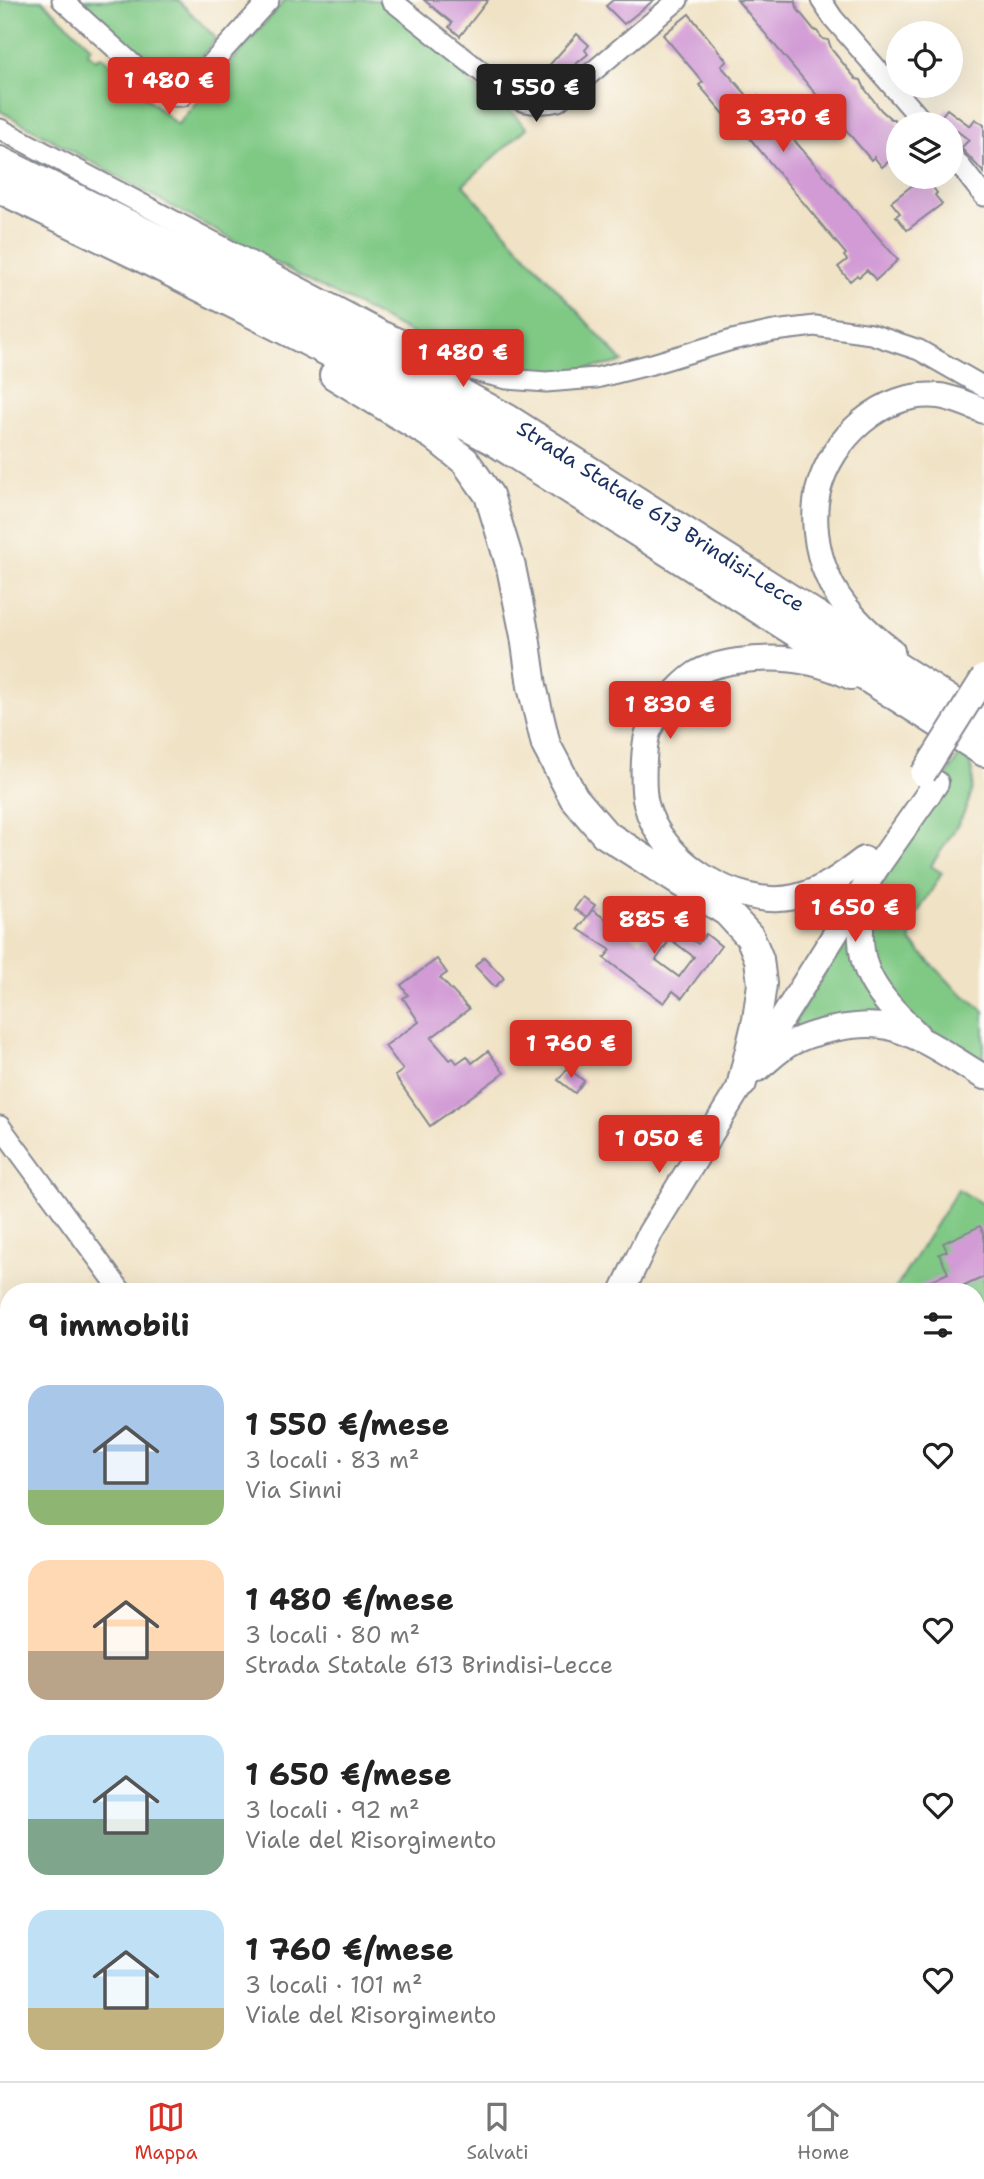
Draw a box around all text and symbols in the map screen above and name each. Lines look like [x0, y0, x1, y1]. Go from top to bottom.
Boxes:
map controls [886, 21, 963, 189]
button: locate [886, 21, 963, 98]
pin: 1 480 € [104, 58, 234, 117]
pin: 1 550 € [471, 64, 601, 124]
text: 1 480 € [124, 65, 214, 95]
text: 1 550 € [493, 72, 580, 102]
pin: 3 370 € [718, 94, 848, 154]
text: 3 370 € [735, 102, 831, 132]
button: layers [886, 112, 963, 189]
pin: 1 480 € [398, 330, 528, 389]
text: 1 480 € [418, 337, 508, 367]
street label: Strada Statale 613 Brindisi-Lecce [511, 414, 810, 618]
pin: 1 830 € [605, 682, 735, 741]
text: 1 830 € [625, 689, 715, 719]
pin: 1 650 € [790, 884, 920, 944]
text: 1 650 € [811, 892, 899, 922]
pin: 885 € [605, 897, 703, 956]
text: 885 € [619, 904, 689, 934]
pin: 1 760 € [506, 1020, 636, 1080]
text: 1 760 € [526, 1028, 616, 1058]
pin: 1 050 € [594, 1116, 724, 1175]
text: 1 050 € [615, 1123, 703, 1153]
text: 9 immobili [28, 1305, 190, 1346]
icon: filters [919, 1306, 957, 1344]
text: 1 550 €/mese [245, 1404, 450, 1445]
icon: home [84, 1413, 168, 1497]
icon: heart [919, 1436, 957, 1474]
text: 3 locali · 83 m² [245, 1445, 419, 1475]
text: Via Sinni [245, 1475, 342, 1505]
text: 1 480 €/mese [245, 1579, 454, 1620]
icon: home [84, 1588, 168, 1672]
icon: heart [919, 1611, 957, 1649]
text: 3 locali · 80 m² [245, 1620, 420, 1650]
text: Strada Statale 613 Brindisi-Lecce [245, 1650, 613, 1680]
text: 1 650 €/mese [245, 1754, 452, 1795]
icon: home [84, 1763, 168, 1847]
icon: heart [919, 1786, 957, 1824]
text: 3 locali · 92 m² [245, 1795, 420, 1825]
text: Viale del Risorgimento [245, 1825, 497, 1855]
text: 1 760 €/mese [245, 1929, 454, 1970]
icon: home [84, 1938, 168, 2022]
icon: heart [919, 1961, 957, 1999]
text: 3 locali · 101 m² [245, 1970, 422, 2000]
text: Viale del Risorgimento [245, 2000, 497, 2030]
tab: Mappa [134, 2098, 198, 2165]
tab: Salvati [466, 2098, 529, 2165]
tab: Home [797, 2098, 850, 2165]

